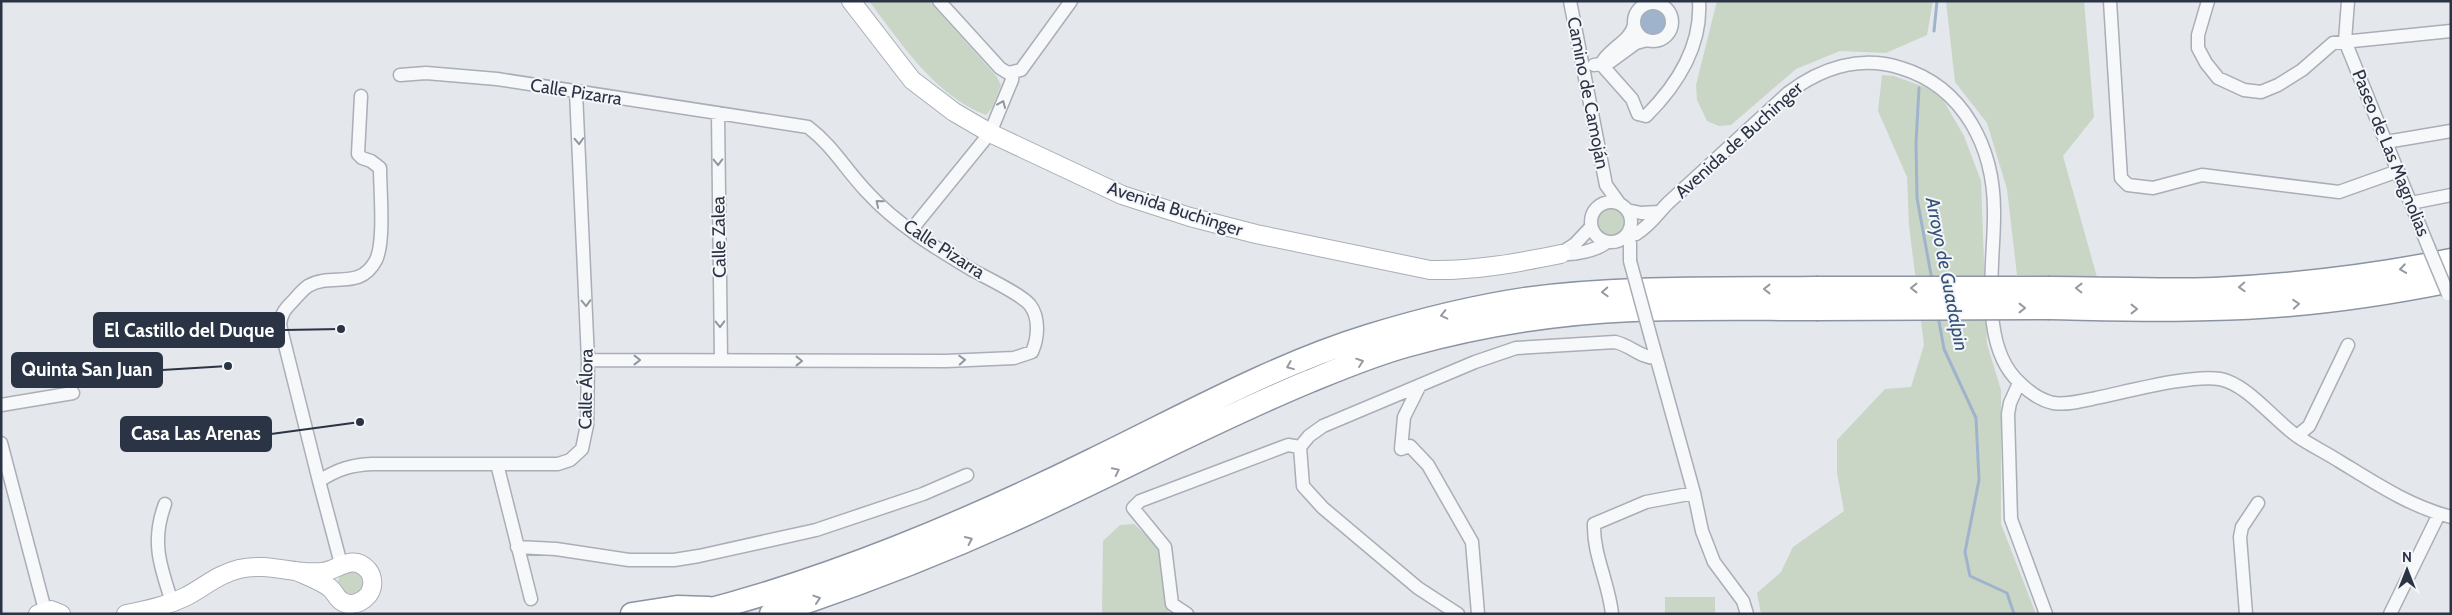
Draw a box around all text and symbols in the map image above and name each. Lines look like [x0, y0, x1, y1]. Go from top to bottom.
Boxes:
street label: Camino de Camoján [1562, 15, 1614, 171]
street label: Paseo de Las Magnolias [2347, 66, 2435, 240]
street label: Calle Pizarra [529, 74, 624, 110]
street label: Avenida de Buchinger [1671, 77, 1808, 203]
one-way arrow [997, 100, 1007, 108]
one-way arrow [573, 137, 584, 145]
one-way arrow [713, 158, 723, 166]
street label: Avenida Buchinger [1105, 177, 1246, 241]
water label: Arroyo de Guadalpin [1921, 194, 1973, 353]
street label: Calle Zalea [707, 196, 731, 278]
one-way arrow [876, 200, 885, 209]
street label: Calle Pizarra [899, 215, 989, 284]
one-way arrow [2399, 263, 2407, 273]
one-way arrow [2237, 282, 2245, 293]
one-way arrow [1910, 283, 1918, 293]
one-way arrow [2075, 283, 2082, 293]
one-way arrow [1763, 284, 1770, 294]
one-way arrow [1600, 286, 1608, 297]
one-way arrow [2293, 298, 2301, 309]
one-way arrow [580, 299, 591, 307]
one-way arrow [2018, 303, 2026, 313]
one-way arrow [2130, 304, 2138, 314]
one-way arrow [1440, 309, 1449, 320]
callout: El Castillo del Duque [94, 313, 284, 347]
text: El Castillo del Duque [104, 319, 274, 342]
one-way arrow [715, 321, 725, 329]
street label: Calle Álora [574, 348, 598, 429]
callout: Quinta San Juan [12, 353, 162, 387]
one-way arrow [634, 355, 641, 365]
one-way arrow [958, 355, 966, 366]
one-way arrow [796, 356, 804, 366]
text: Quinta San Juan [22, 358, 152, 381]
one-way arrow [1355, 358, 1364, 368]
one-way arrow [1286, 360, 1295, 370]
callout: Casa Las Arenas [121, 417, 271, 451]
text: Casa Las Arenas [131, 422, 261, 445]
one-way arrow [1111, 467, 1120, 478]
one-way arrow [964, 536, 973, 547]
north arrow [2382, 545, 2432, 595]
text: N [2402, 548, 2412, 566]
one-way arrow [813, 594, 821, 604]

